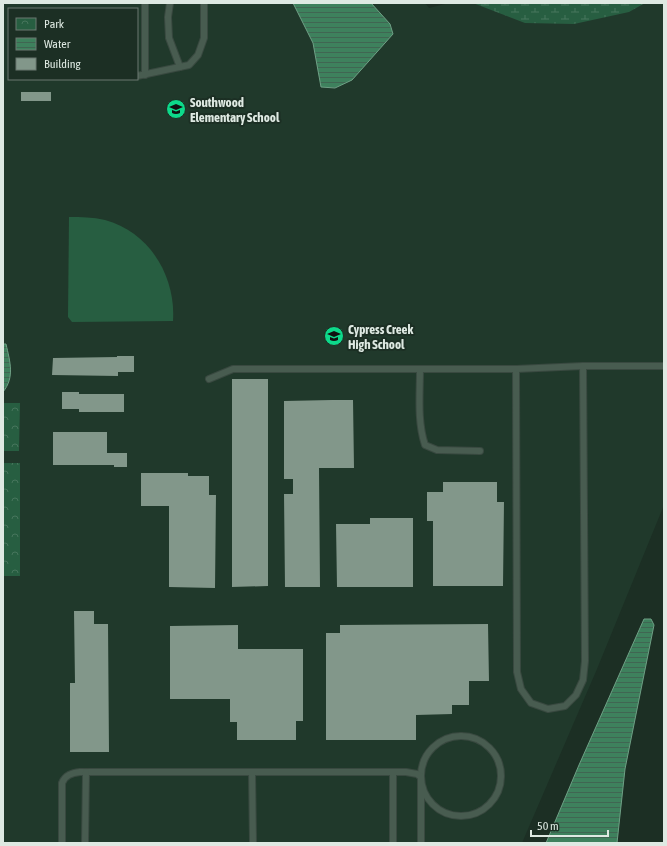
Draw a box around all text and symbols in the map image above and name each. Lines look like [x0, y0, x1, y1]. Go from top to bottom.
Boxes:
legend [8, 8, 138, 80]
text: Park [44, 17, 65, 31]
text: Water [44, 37, 71, 51]
text: Building [44, 57, 82, 71]
place label: Southwood Elementary School [190, 95, 280, 125]
school or university icon: Southwood Elementary School [165, 98, 187, 120]
place label: Cypress Creek High School [348, 322, 413, 352]
school or university icon: Cypress Creek High School [323, 325, 345, 347]
scale bar [531, 812, 608, 838]
text: 50 m [537, 819, 559, 833]

